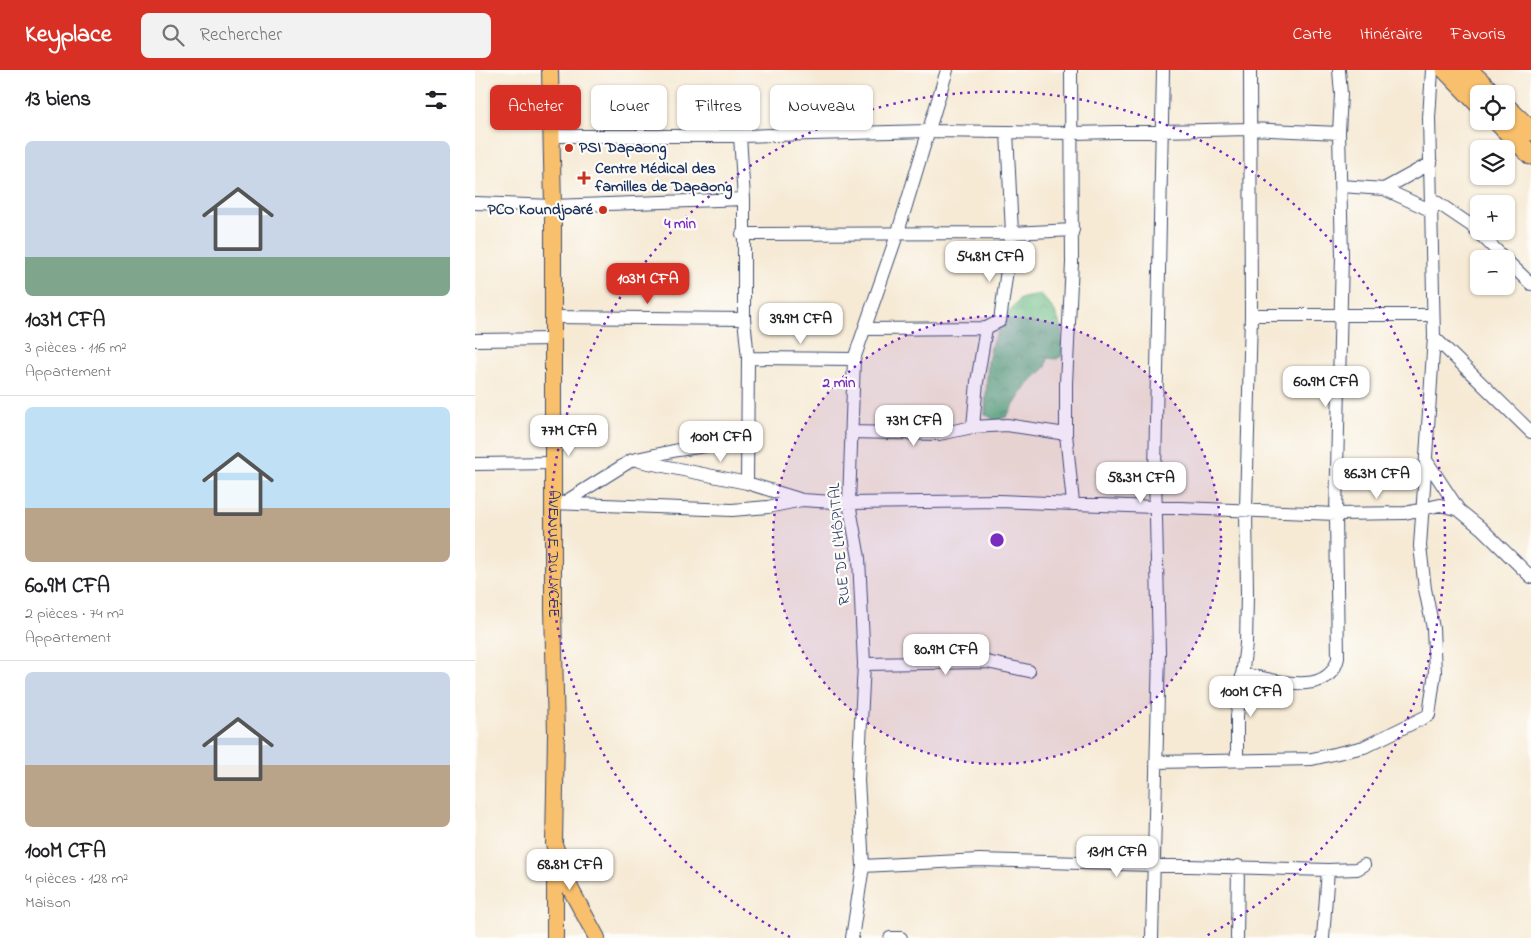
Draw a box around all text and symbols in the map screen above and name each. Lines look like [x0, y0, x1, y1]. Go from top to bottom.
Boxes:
search box [141, 13, 491, 58]
text: Keyplace [25, 18, 111, 53]
icon: search [159, 21, 187, 49]
text: Rechercher [199, 22, 282, 49]
text: Carte [1292, 22, 1332, 48]
text: Itinéraire [1360, 22, 1422, 48]
text: Favoris [1450, 22, 1506, 48]
text: 13 biens [25, 85, 91, 115]
chip: Acheter [490, 85, 581, 130]
chip: Louer [591, 85, 667, 130]
chip: Filtres [677, 85, 760, 130]
chip: Nouveau [770, 85, 873, 130]
map controls [1470, 85, 1515, 295]
button: locate [1470, 85, 1515, 130]
icon: filters [422, 86, 450, 114]
place label: PSI Dapaong [579, 136, 666, 161]
button: layers [1470, 140, 1515, 185]
marker: PSI Dapaong [563, 142, 575, 154]
place label: Centre Médical des familles de Dapaong [594, 157, 732, 200]
marker: Centre Médical des familles de Dapaong [577, 171, 591, 185]
icon: home [193, 174, 283, 264]
button: + [1470, 195, 1515, 240]
place label: PCO Koundjoaré [488, 198, 594, 222]
marker: PCO Koundjoaré [597, 204, 609, 216]
text: 4 min [663, 213, 696, 235]
pin: 54.8M CFA [933, 240, 1047, 283]
text: 54.8M CFA [956, 245, 1024, 269]
button: − [1470, 250, 1515, 295]
pin: 103M CFA [596, 262, 700, 305]
text: 103M CFA [617, 267, 679, 291]
pin: 39.9M CFA [744, 302, 858, 345]
text: 103M CFA [25, 306, 106, 336]
text: 39.9M CFA [770, 307, 832, 331]
text: 3 pièces · 116 m² [25, 336, 127, 360]
text: Appartement [25, 360, 111, 384]
pin: 60.9M CFA [1269, 366, 1383, 408]
text: 60.9M CFA [1294, 370, 1358, 394]
text: 2 min [822, 372, 856, 394]
pin: 73M CFA [868, 404, 960, 447]
text: 73M CFA [886, 409, 942, 433]
pin: 77M CFA [523, 414, 615, 457]
text: 77M CFA [541, 419, 597, 443]
pin: 100M CFA [669, 420, 773, 463]
text: 100M CFA [690, 425, 752, 449]
icon: home [193, 439, 283, 529]
pin: 86.3M CFA [1320, 458, 1434, 500]
pin: 58.3M CFA [1084, 462, 1198, 504]
text: 86.3M CFA [1344, 462, 1410, 486]
text: 58.3M CFA [1107, 466, 1175, 490]
street label: RUE DE L'HÔPITAL [823, 482, 857, 606]
street label: AVENUE DU LYCÉE [541, 490, 565, 618]
centre of rings [988, 531, 1006, 549]
text: 60.9M CFA [25, 572, 110, 602]
text: 2 pièces · 74 m² [25, 602, 124, 626]
text: Appartement [25, 626, 111, 650]
pin: 80.9M CFA [889, 634, 1003, 676]
text: 80.9M CFA [914, 638, 978, 662]
pin: 100M CFA [1199, 676, 1303, 718]
text: 100M CFA [1220, 680, 1282, 704]
icon: home [193, 704, 283, 794]
pin: 131M CFA [1065, 836, 1169, 878]
text: 100M CFA [25, 837, 106, 867]
text: 131M CFA [1087, 840, 1147, 864]
pin: 68.8M CFA [513, 848, 627, 891]
text: 68.8M CFA [537, 853, 603, 877]
text: 4 pièces · 128 m² [25, 867, 128, 891]
text: Maison [25, 891, 71, 915]

